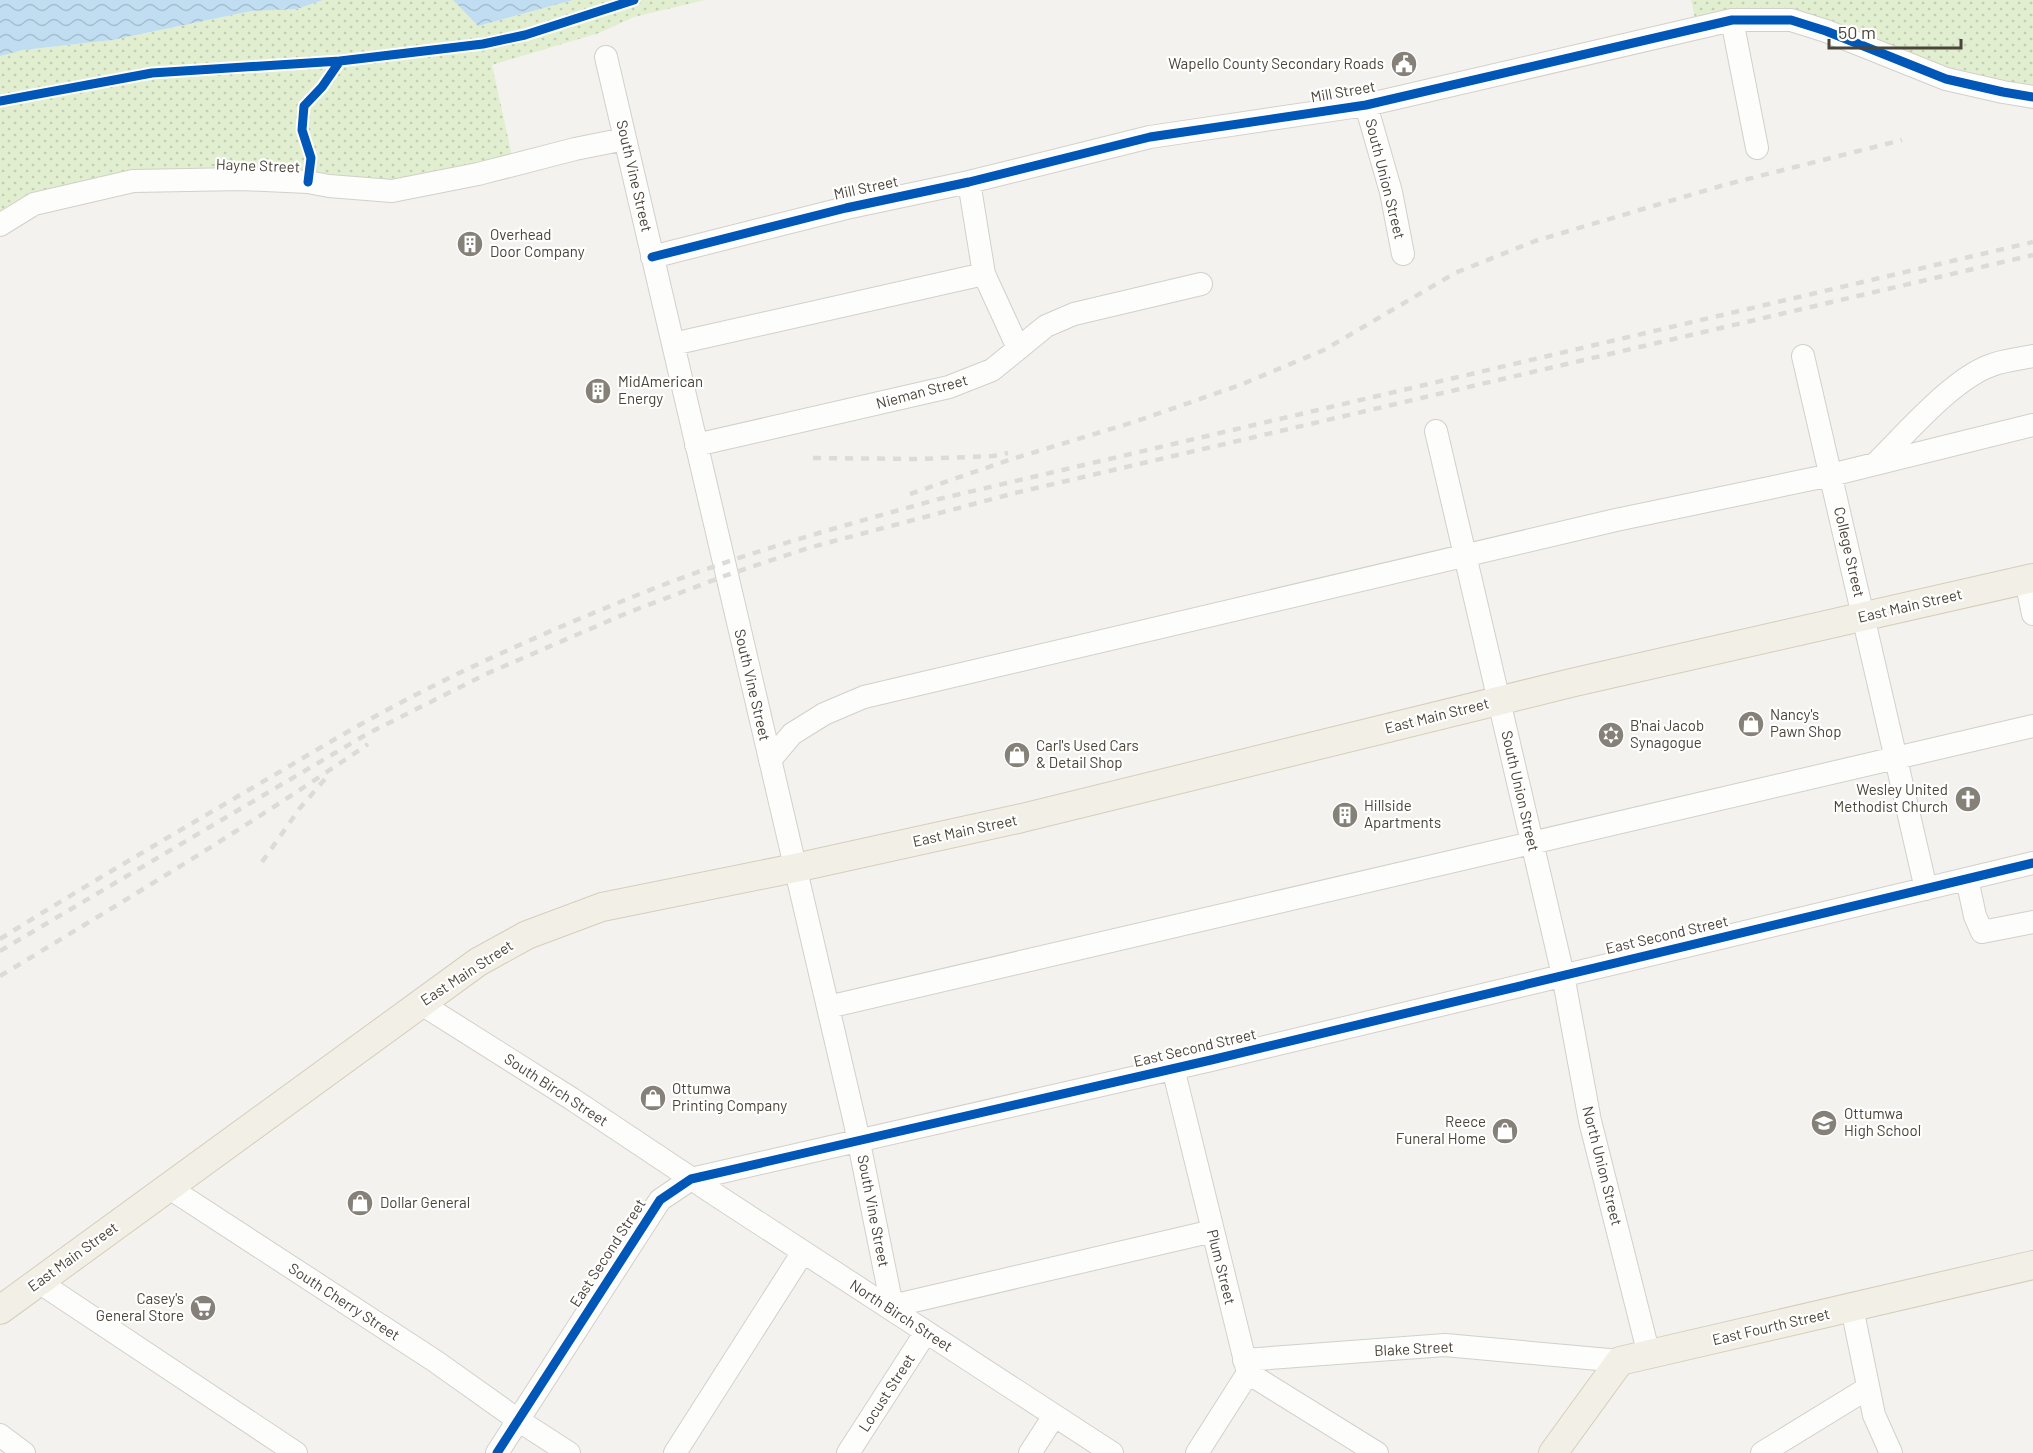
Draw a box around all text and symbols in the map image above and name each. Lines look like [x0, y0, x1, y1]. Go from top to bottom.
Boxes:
scale bar [1829, 12, 1961, 50]
text: 50 m [1838, 21, 1876, 43]
public building icon: Wapello County Secondary Roads [1389, 49, 1419, 79]
place label: Wapello County Secondary Roads [1168, 54, 1384, 72]
street label: Mill Street [1309, 76, 1377, 106]
street label: South Union Street [1362, 117, 1410, 241]
street label: South Vine Street [613, 118, 657, 233]
street label: Hayne Street [216, 155, 300, 175]
street label: Mill Street [832, 171, 900, 203]
place label: Overhead Door Company [490, 225, 585, 260]
building icon: Overhead Door Company [455, 229, 485, 259]
street label: Nieman Street [874, 370, 970, 412]
place label: MidAmerican Energy [618, 372, 703, 407]
building icon: MidAmerican Energy [583, 376, 613, 406]
street label: College Street [1831, 505, 1869, 599]
street label: East Main Street [1856, 584, 1964, 626]
street label: South Vine Street [731, 627, 775, 742]
street label: East Main Street [1383, 693, 1491, 737]
place label: Nancy's Pawn Shop [1770, 705, 1842, 740]
shop icon: Nancy's Pawn Shop [1736, 709, 1766, 739]
place label: B'nai Jacob Synagogue [1630, 716, 1704, 751]
synagogue icon: B'nai Jacob Synagogue [1596, 720, 1626, 750]
street label: South Union Street [1498, 729, 1544, 853]
place label: Carl's Used Cars & Detail Shop [1036, 736, 1139, 771]
shop icon: Carl's Used Cars & Detail Shop [1002, 740, 1032, 770]
place label: Wesley United Methodist Church [1834, 780, 1948, 815]
church icon: Wesley United Methodist Church [1953, 784, 1983, 814]
place label: Hillside Apartments [1364, 796, 1441, 831]
building icon: Hillside Apartments [1330, 800, 1360, 830]
street label: East Main Street [911, 810, 1019, 850]
street label: East Second Street [1604, 911, 1730, 957]
street label: East Main Street [417, 936, 516, 1009]
street label: East Second Street [1132, 1024, 1258, 1070]
street label: South Birch Street [501, 1049, 612, 1129]
place label: Ottumwa Printing Company [672, 1079, 787, 1114]
shop icon: Ottumwa Printing Company [638, 1083, 668, 1113]
street label: North Union Street [1579, 1104, 1627, 1227]
place label: Ottumwa High School [1844, 1104, 1921, 1139]
school or university icon: Ottumwa High School [1809, 1108, 1839, 1138]
place label: Reece Funeral Home [1396, 1112, 1486, 1147]
shop icon: Reece Funeral Home [1490, 1116, 1520, 1146]
street label: South Vine Street [854, 1153, 894, 1269]
shop icon: Dollar General [345, 1188, 375, 1218]
place label: Dollar General [380, 1193, 470, 1211]
street label: East Second Street [566, 1195, 649, 1310]
street label: East Main Street [24, 1218, 121, 1295]
street label: Plum Street [1204, 1227, 1240, 1306]
street label: South Cherry Street [286, 1259, 403, 1344]
street label: North Birch Street [847, 1275, 956, 1355]
place label: Casey's General Store [96, 1289, 184, 1324]
supermarket icon: Casey's General Store [188, 1293, 218, 1323]
street label: East Fourth Street [1710, 1304, 1831, 1348]
street label: Blake Street [1374, 1337, 1454, 1359]
street label: Locust Street [854, 1350, 918, 1435]

